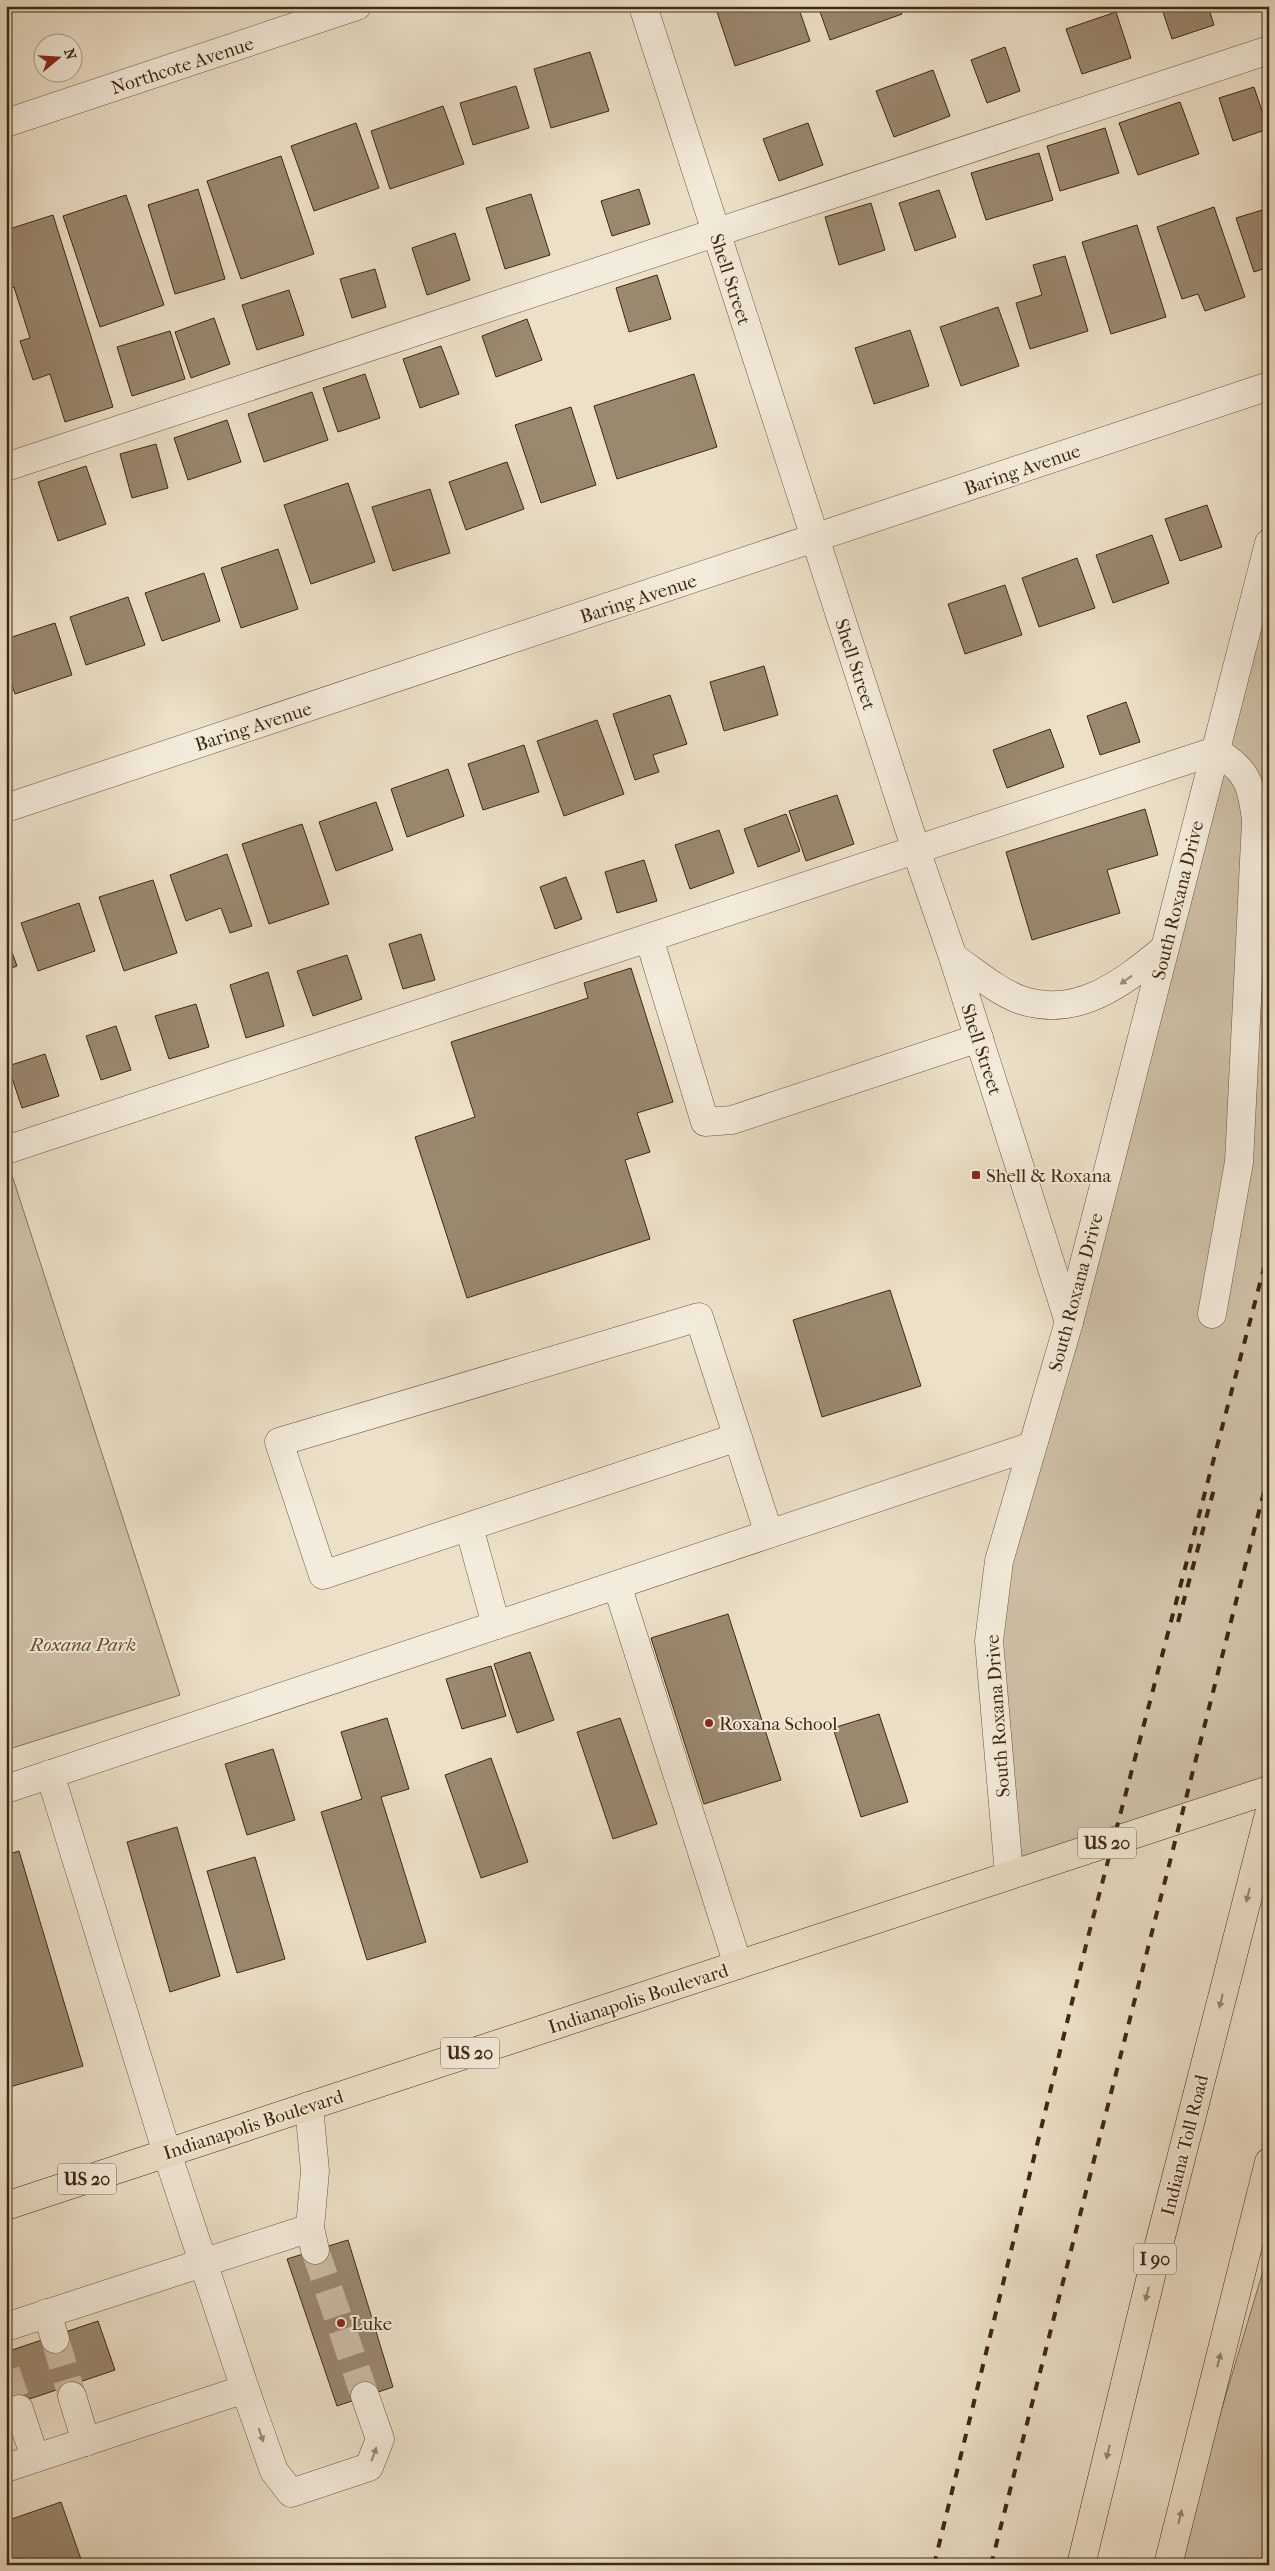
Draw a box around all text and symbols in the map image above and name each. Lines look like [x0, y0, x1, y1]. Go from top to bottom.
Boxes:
north arrow [32, 32, 82, 82]
street label: Northcote Avenue [108, 33, 256, 99]
text: N [60, 46, 80, 62]
street label: Shell Street [705, 231, 755, 328]
street label: Baring Avenue [961, 440, 1083, 500]
street label: Baring Avenue [577, 570, 699, 628]
street label: Shell Street [830, 616, 880, 713]
street label: Baring Avenue [192, 698, 314, 756]
street label: South Roxana Drive [1148, 818, 1208, 982]
one-way arrow [1120, 974, 1133, 985]
street label: Shell Street [956, 1001, 1006, 1098]
place label: Shell & Roxana [986, 1165, 1111, 1187]
marker: Shell & Roxana [970, 1169, 982, 1181]
street label: South Roxana Drive [1044, 1211, 1108, 1374]
park label: Roxana Park [28, 1634, 136, 1656]
street label: South Roxana Drive [981, 1634, 1015, 1798]
place label: Roxana School [719, 1713, 837, 1735]
marker: Roxana School [703, 1717, 715, 1729]
road number: US 20 [1078, 1828, 1136, 1859]
one-way arrow [1244, 1887, 1252, 1902]
street label: Indianapolis Boulevard [546, 1959, 732, 2038]
one-way arrow [1216, 1994, 1224, 2009]
road number: US 20 [441, 2038, 499, 2068]
street label: Indiana Toll Road [1157, 2072, 1213, 2218]
street label: Indianapolis Boulevard [161, 2085, 347, 2164]
road number: US 20 [58, 2164, 116, 2194]
road number: I 90 [1134, 2244, 1176, 2274]
one-way arrow [1143, 2287, 1151, 2302]
place label: Luke [351, 2313, 392, 2335]
marker: Luke [335, 2317, 347, 2329]
one-way arrow [1216, 2352, 1224, 2367]
one-way arrow [257, 2428, 265, 2443]
one-way arrow [1104, 2445, 1112, 2460]
one-way arrow [370, 2446, 378, 2461]
one-way arrow [1176, 2510, 1184, 2525]

